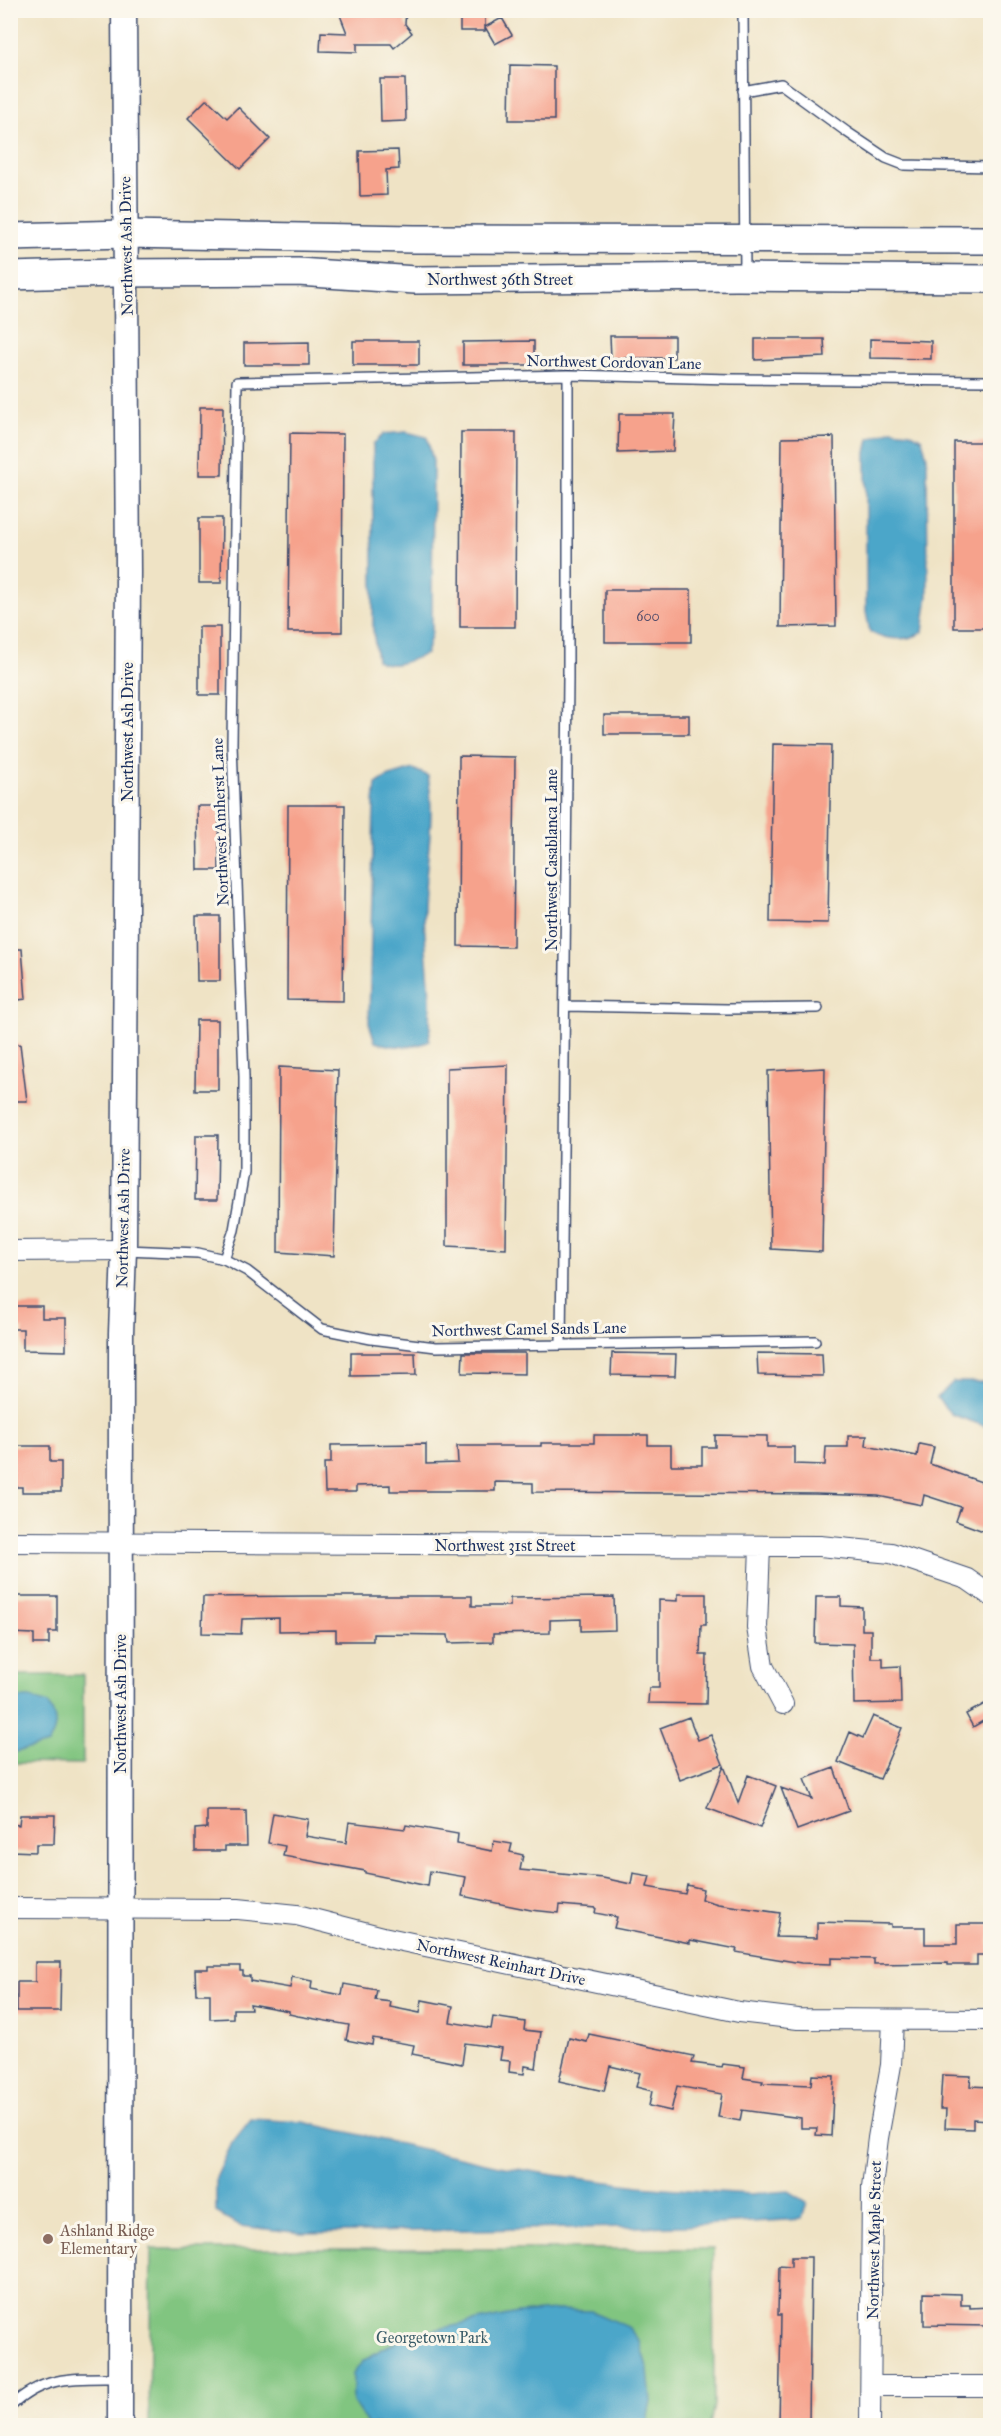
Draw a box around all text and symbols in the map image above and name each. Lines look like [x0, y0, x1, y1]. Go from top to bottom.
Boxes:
street label: Northwest Ash Drive [115, 176, 137, 316]
street label: Northwest 36th Street [427, 270, 573, 289]
street label: Northwest Cordovan Lane [526, 351, 702, 373]
house number: 600 [636, 608, 660, 625]
street label: Northwest Ash Drive [118, 662, 137, 802]
street label: Northwest Amherst Lane [208, 737, 232, 906]
street label: Northwest Casablanca Lane [542, 769, 561, 951]
street label: Northwest Ash Drive [112, 1148, 134, 1288]
street label: Northwest Camel Sands Lane [431, 1318, 627, 1340]
street label: Northwest 31st Street [434, 1536, 576, 1555]
street label: Northwest Ash Drive [111, 1634, 130, 1774]
street label: Northwest Reinhart Drive [415, 1935, 588, 1989]
street label: Northwest Maple Street [863, 2160, 885, 2320]
place label: Ashland Ridge Elementary [59, 2221, 155, 2258]
marker: Ashland Ridge Elementary [41, 2232, 55, 2246]
park label: Georgetown Park [376, 2328, 489, 2348]

